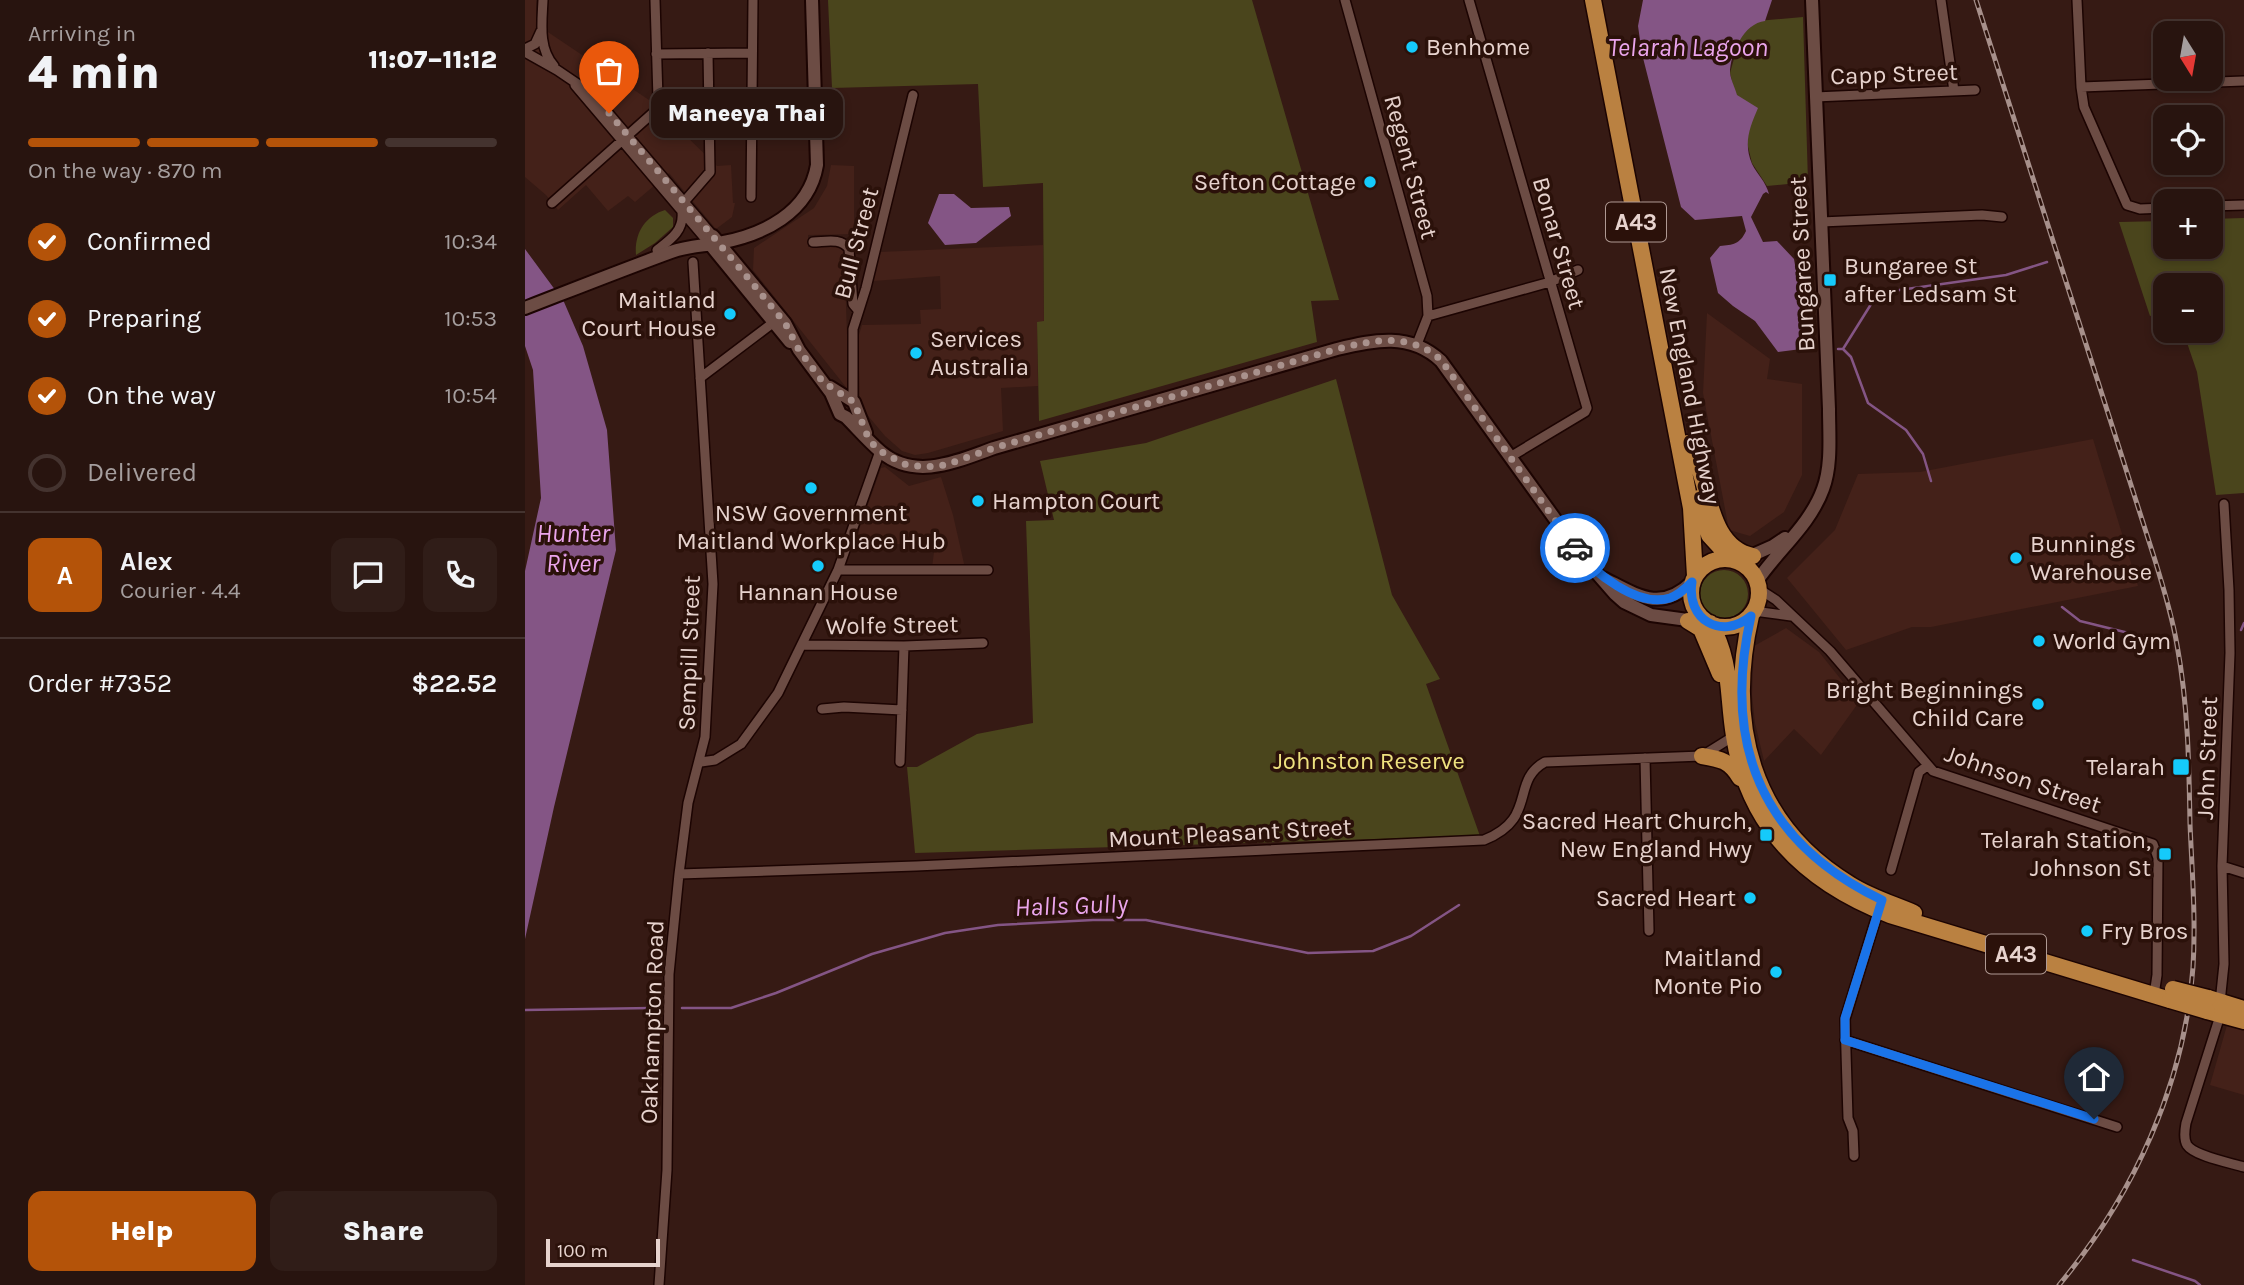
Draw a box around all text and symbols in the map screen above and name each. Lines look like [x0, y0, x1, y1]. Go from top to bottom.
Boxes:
text: Arriving in [28, 20, 136, 47]
north arrow [2153, 21, 2223, 91]
map controls [2153, 21, 2223, 343]
water label: Telarah Lagoon [1608, 32, 1768, 63]
place label: Benhome [1426, 33, 1530, 61]
marker: Benhome [1404, 39, 1420, 55]
pin [579, 41, 639, 113]
text: 11:07–11:12 [368, 44, 497, 75]
text: 4 min [28, 46, 160, 100]
icon: bag [590, 52, 628, 90]
street label: Capp Street [1830, 58, 1958, 90]
callout: Maneeya Thai [651, 88, 843, 138]
street label: Regent Street [1378, 92, 1444, 242]
text: Maneeya Thai [668, 100, 826, 127]
button: locate [2153, 105, 2223, 175]
text: On the way · 870 m [28, 157, 223, 184]
place label: Sefton Cottage [1194, 168, 1356, 196]
marker: Sefton Cottage [1362, 174, 1378, 190]
street label: Bonar Street [1527, 174, 1591, 312]
street label: Bungaree Street [1783, 176, 1821, 352]
street label: Bull Street [828, 184, 884, 302]
button: + [2153, 189, 2223, 259]
road number: A43 [1606, 202, 1666, 242]
icon: check [28, 223, 66, 261]
text: Confirmed [87, 226, 212, 257]
text: 10:34 [444, 228, 497, 255]
place label: Bungaree St after Ledsam St [1844, 252, 2016, 308]
street label: New England Highway [1653, 265, 1727, 507]
marker: Bungaree St after Ledsam St [1822, 272, 1838, 288]
button: − [2153, 273, 2223, 343]
place label: Maitland Court House [582, 286, 716, 342]
icon: check [28, 300, 66, 338]
text: Preparing [87, 303, 201, 334]
text: 10:53 [444, 305, 497, 332]
marker: Maitland Court House [722, 306, 738, 322]
place label: Services Australia [930, 325, 1029, 381]
marker: Services Australia [908, 345, 924, 361]
icon: check [28, 377, 66, 415]
text: On the way [87, 380, 216, 411]
text: 10:54 [445, 382, 497, 409]
text: Delivered [87, 457, 197, 488]
marker: NSW Government Maitland Workplace Hub [803, 480, 819, 496]
place label: Hampton Court [992, 487, 1160, 515]
marker: Hampton Court [970, 493, 986, 509]
place label: NSW Government Maitland Workplace Hub [676, 499, 946, 555]
courier [1540, 513, 1610, 583]
water label: Hunter River [536, 518, 611, 579]
icon: car [1556, 529, 1594, 567]
place label: Bunnings Warehouse [2030, 530, 2152, 586]
button: chat [331, 538, 405, 612]
button: phone [423, 538, 497, 612]
text: Alex [120, 546, 172, 577]
marker: Bunnings Warehouse [2008, 550, 2024, 566]
marker: Hannan House [810, 558, 826, 574]
text: A [57, 560, 73, 591]
street label: Sempill Street [672, 575, 706, 731]
text: Courier · 4.4 [120, 577, 241, 604]
place label: Hannan House [738, 578, 898, 606]
street label: Wolfe Street [825, 610, 959, 640]
place label: World Gym [2053, 627, 2171, 655]
marker: World Gym [2031, 633, 2047, 649]
text: Order #7352 [28, 668, 172, 699]
text: $22.52 [411, 668, 497, 699]
place label: Bright Beginnings Child Care [1826, 676, 2024, 732]
marker: Bright Beginnings Child Care [2030, 696, 2046, 712]
street label: John Street [2191, 696, 2223, 820]
street label: Johnson Street [1941, 739, 2105, 819]
park label: Johnston Reserve [1273, 747, 1465, 775]
place label: Telarah [2086, 753, 2165, 781]
marker: Telarah [2171, 757, 2191, 777]
place label: Sacred Heart Church, New England Hwy [1522, 807, 1752, 863]
street label: Mount Pleasant Street [1108, 813, 1352, 853]
place label: Telarah Station, Johnson St [1981, 826, 2151, 882]
marker: Sacred Heart Church, New England Hwy [1758, 827, 1774, 843]
marker: Telarah Station, Johnson St [2157, 846, 2173, 862]
place label: Sacred Heart [1596, 884, 1736, 912]
water label: Halls Gully [1014, 888, 1129, 923]
marker: Sacred Heart [1742, 890, 1758, 906]
place label: Fry Bros [2101, 917, 2188, 945]
street label: Oakhampton Road [634, 920, 670, 1124]
marker: Fry Bros [2079, 923, 2095, 939]
road number: A43 [1986, 934, 2046, 973]
place label: Maitland Monte Pio [1653, 944, 1762, 1000]
marker: Maitland Monte Pio [1768, 964, 1784, 980]
pin [2064, 1047, 2124, 1119]
icon: home [2075, 1058, 2113, 1096]
button: Help [28, 1191, 256, 1271]
button: Share [270, 1191, 497, 1271]
scale bar [546, 1236, 660, 1268]
text: 100 m [557, 1240, 608, 1262]

